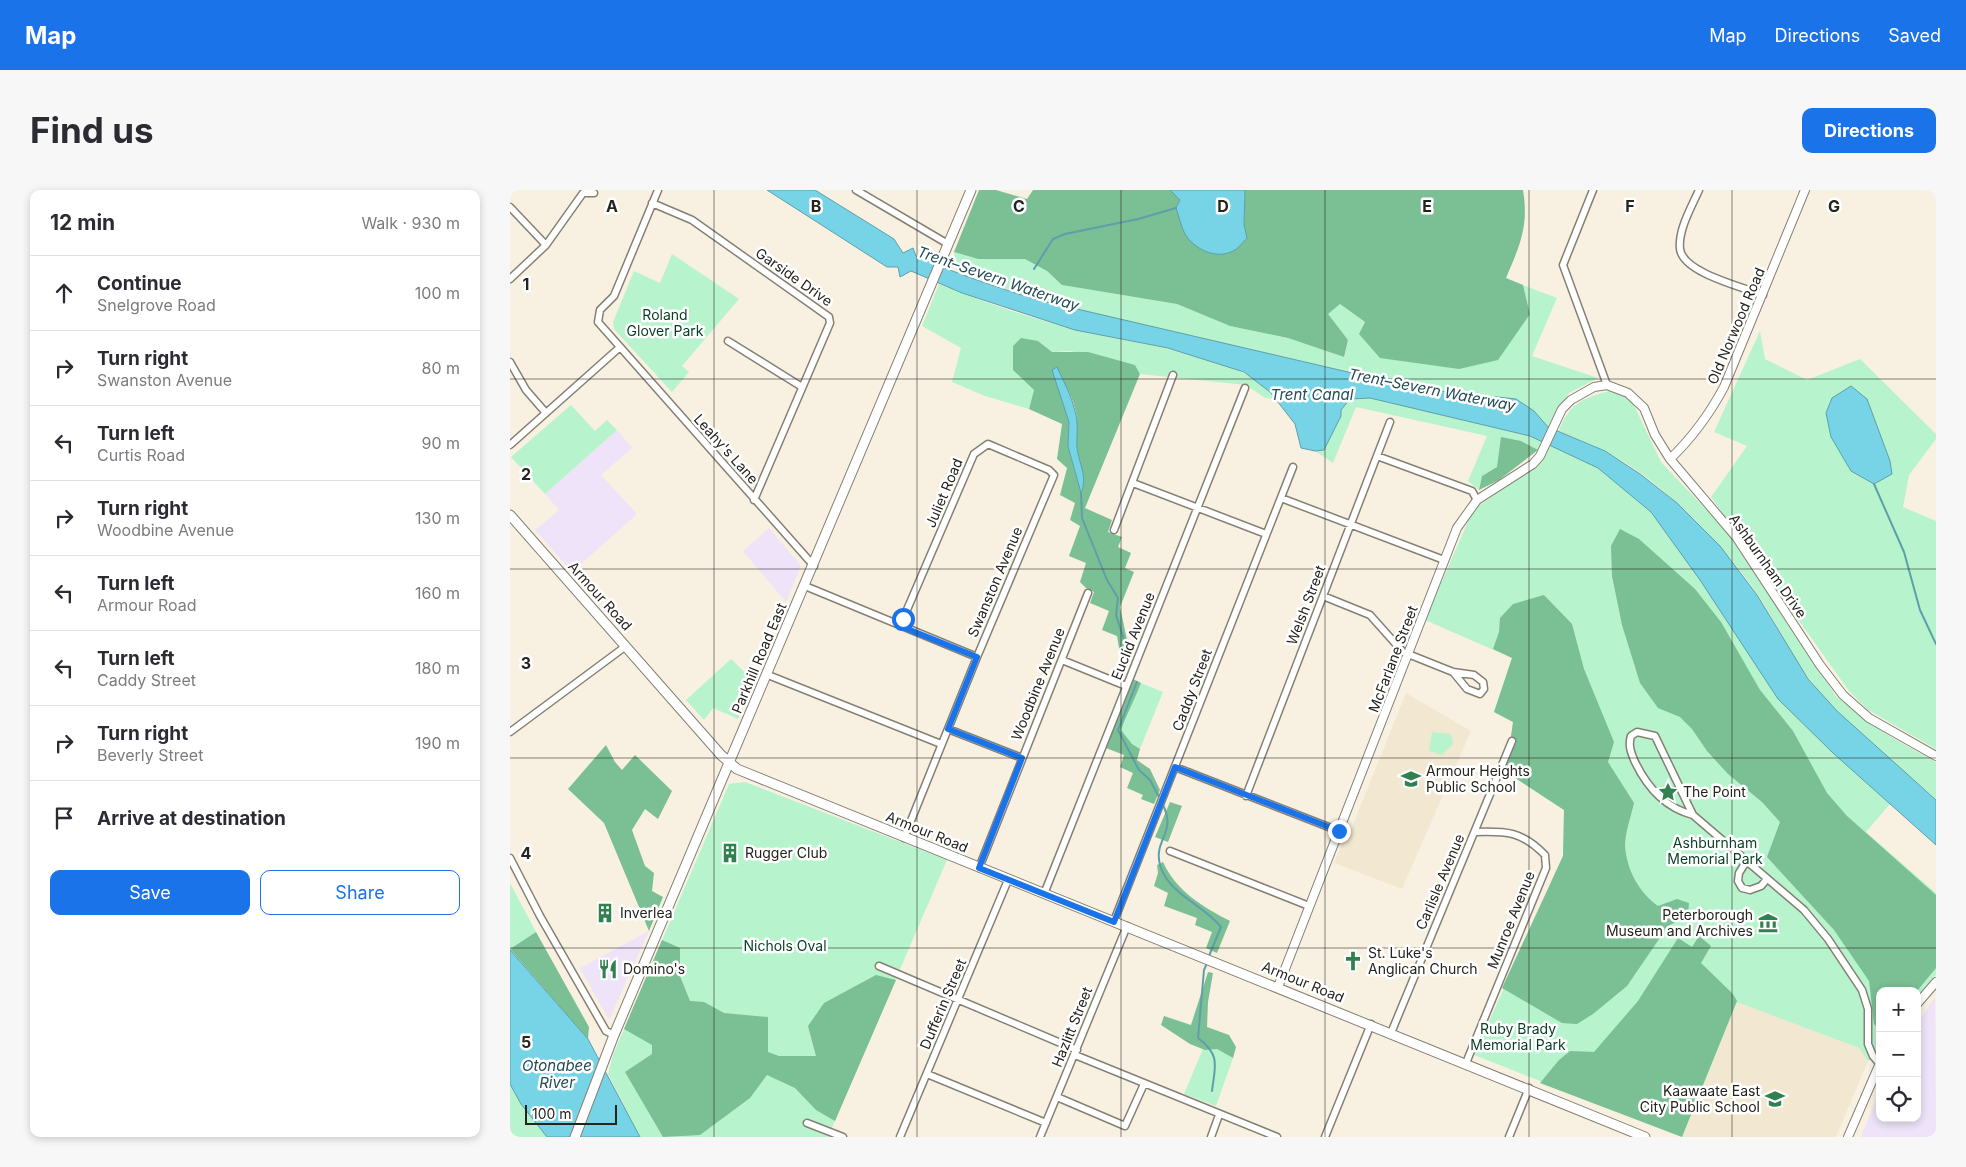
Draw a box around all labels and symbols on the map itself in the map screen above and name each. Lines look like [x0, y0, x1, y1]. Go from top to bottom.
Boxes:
text: A [606, 196, 618, 216]
text: B [811, 196, 821, 216]
text: C [1013, 196, 1025, 216]
text: D [1217, 196, 1229, 216]
text: E [1422, 196, 1432, 216]
text: F [1625, 196, 1635, 216]
text: G [1828, 196, 1840, 216]
water label: Trent–Severn Waterway [915, 242, 1082, 315]
street label: Garside Drive [753, 244, 836, 309]
street label: Old Norwood Road [1703, 265, 1768, 387]
text: 1 [523, 274, 529, 294]
park label: Roland Glover Park [627, 306, 704, 339]
water label: Trent–Severn Waterway [1347, 364, 1518, 415]
water label: Trent Canal [1271, 385, 1354, 404]
street label: Leahy's Lane [691, 410, 762, 487]
street label: Juliet Road [921, 456, 966, 530]
text: 2 [521, 464, 531, 484]
street label: Ashburnham Drive [1726, 510, 1811, 621]
street label: Swanston Avenue [964, 524, 1025, 640]
street label: Armour Road [565, 558, 636, 634]
street label: Welsh Street [1283, 562, 1329, 647]
street label: Euclid Avenue [1107, 589, 1158, 682]
street label: Parkhill Road East [728, 600, 790, 716]
street label: McFarlane Street [1364, 603, 1421, 715]
route start [892, 608, 915, 631]
street label: Woodbine Avenue [1007, 625, 1068, 743]
street label: Caddy Street [1168, 646, 1215, 733]
text: 3 [521, 653, 531, 673]
place label: Armour Heights Public School [1426, 762, 1530, 795]
school or university icon: Armour Heights Public School [1400, 768, 1422, 790]
place icon: The Point [1657, 781, 1679, 803]
place label: The Point [1683, 783, 1746, 800]
street label: Armour Road [884, 807, 971, 856]
route end [1328, 820, 1351, 843]
street label: Carlisle Avenue [1412, 831, 1467, 932]
park label: Ashburnham Memorial Park [1667, 834, 1763, 867]
building icon: Rugger Club [719, 842, 741, 864]
text: 4 [521, 843, 532, 863]
place label: Rugger Club [745, 844, 827, 861]
street label: Munroe Avenue [1483, 868, 1538, 971]
building icon: Inverlea [594, 902, 616, 924]
place label: Inverlea [620, 904, 673, 921]
place label: Peterborough Museum and Archives [1606, 906, 1753, 939]
museum icon: Peterborough Museum and Archives [1757, 912, 1779, 934]
park label: Nichols Oval [743, 937, 827, 954]
place label: St. Luke's Anglican Church [1368, 944, 1478, 977]
church icon: St. Luke's Anglican Church [1342, 950, 1364, 972]
street label: Dufferin Street [916, 956, 969, 1052]
street label: Armour Road [1260, 957, 1347, 1006]
restaurant icon: Domino's [597, 958, 619, 980]
place label: Domino's [623, 960, 685, 977]
street label: Hazlitt Street [1048, 984, 1096, 1069]
park label: Ruby Brady Memorial Park [1470, 1020, 1566, 1053]
text: 5 [521, 1032, 531, 1052]
water label: Otonabee River [522, 1056, 592, 1092]
place label: Kaawaate East City Public School [1640, 1082, 1760, 1115]
school or university icon: Kaawaate East City Public School [1764, 1088, 1786, 1110]
scale bar [525, 1102, 618, 1125]

